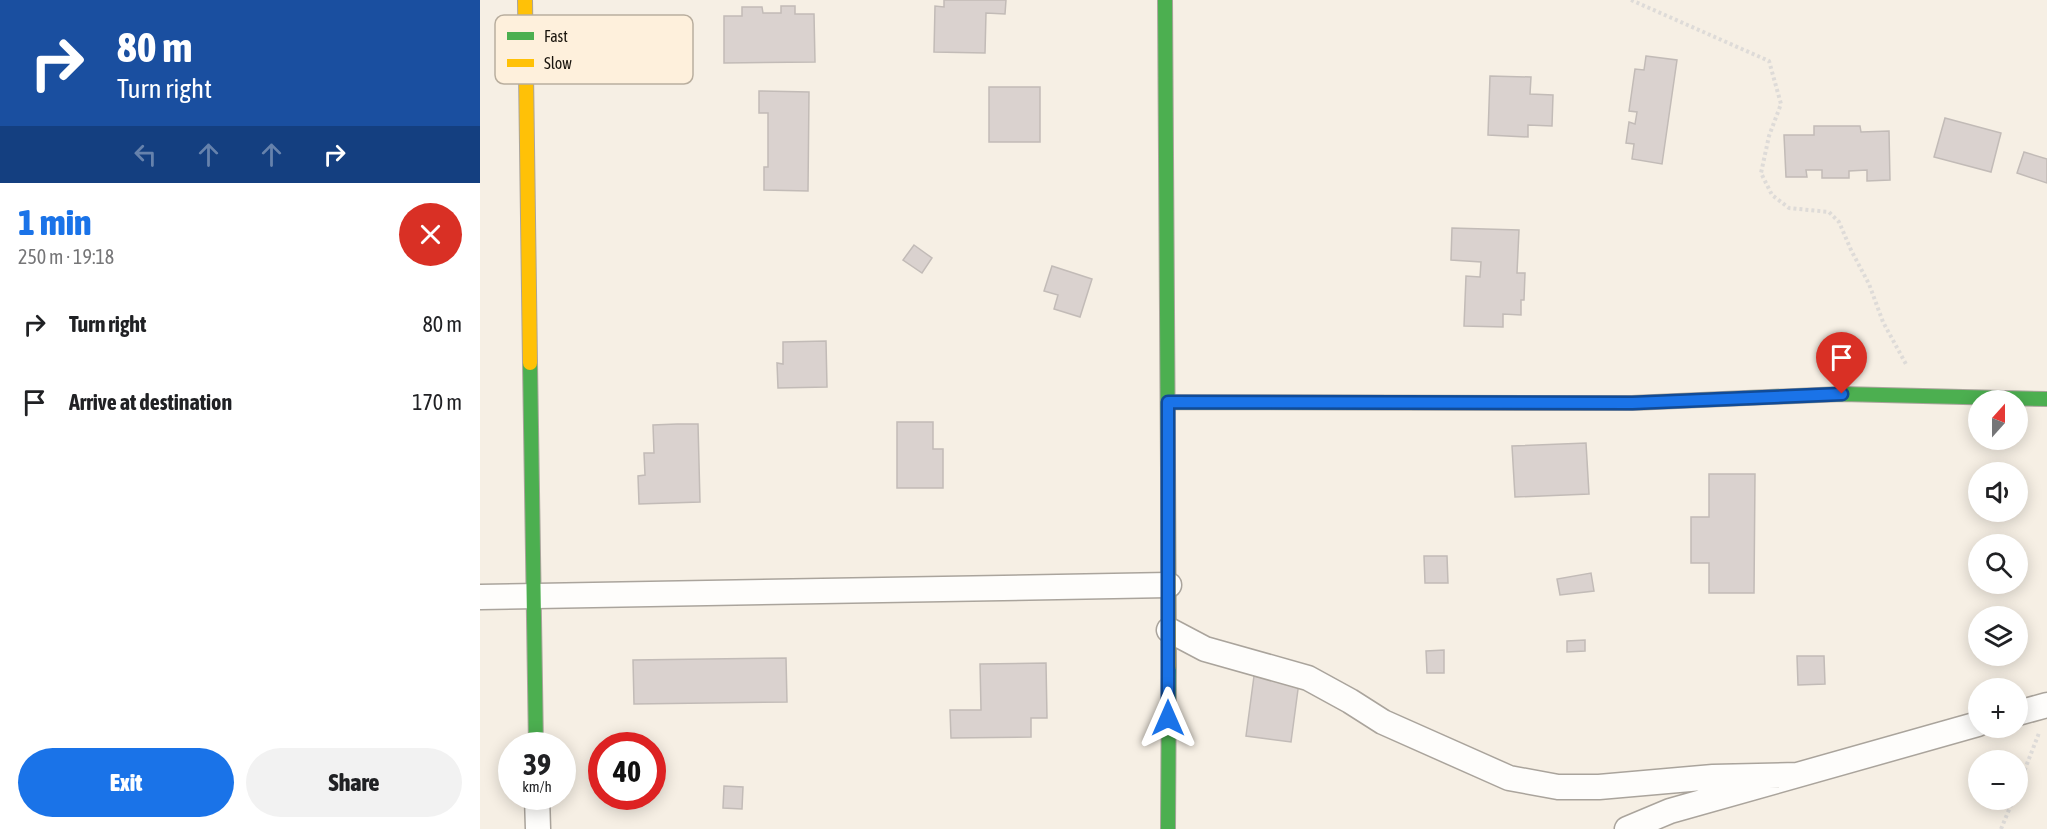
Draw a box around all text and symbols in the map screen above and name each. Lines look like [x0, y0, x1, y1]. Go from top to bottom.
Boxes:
legend [495, 15, 693, 84]
text: 80 m [117, 23, 192, 71]
icon: right [18, 24, 96, 102]
text: Fast [544, 27, 568, 45]
text: Slow [544, 54, 572, 72]
text: Turn right [117, 73, 212, 104]
icon: left [129, 138, 162, 171]
icon: ahead [192, 138, 225, 171]
icon: ahead [255, 138, 288, 171]
icon: right [318, 138, 351, 171]
text: 1 min [18, 201, 92, 243]
button: close [399, 203, 462, 266]
text: 250 m · 19:18 [18, 245, 114, 268]
icon: right [18, 308, 51, 341]
text: Turn right [69, 311, 146, 337]
text: 80 m [422, 311, 462, 337]
pin [1816, 332, 1867, 394]
icon: arrive [1825, 341, 1858, 374]
icon: arrive [18, 386, 51, 419]
text: Arrive at destination [69, 389, 232, 415]
text: 170 m [412, 389, 462, 415]
north arrow [1968, 390, 2028, 450]
map controls [1968, 390, 2028, 810]
button: sound [1968, 462, 2028, 522]
button: search [1968, 534, 2028, 594]
button: layers [1968, 606, 2028, 666]
button: + [1968, 678, 2028, 738]
position arrow [1136, 686, 1200, 750]
speed limit sign: 40 [588, 732, 666, 810]
text: 39 [523, 747, 551, 781]
button: Exit [18, 748, 234, 817]
button: Share [246, 748, 462, 817]
button: − [1968, 750, 2028, 810]
text: km/h [522, 778, 552, 795]

